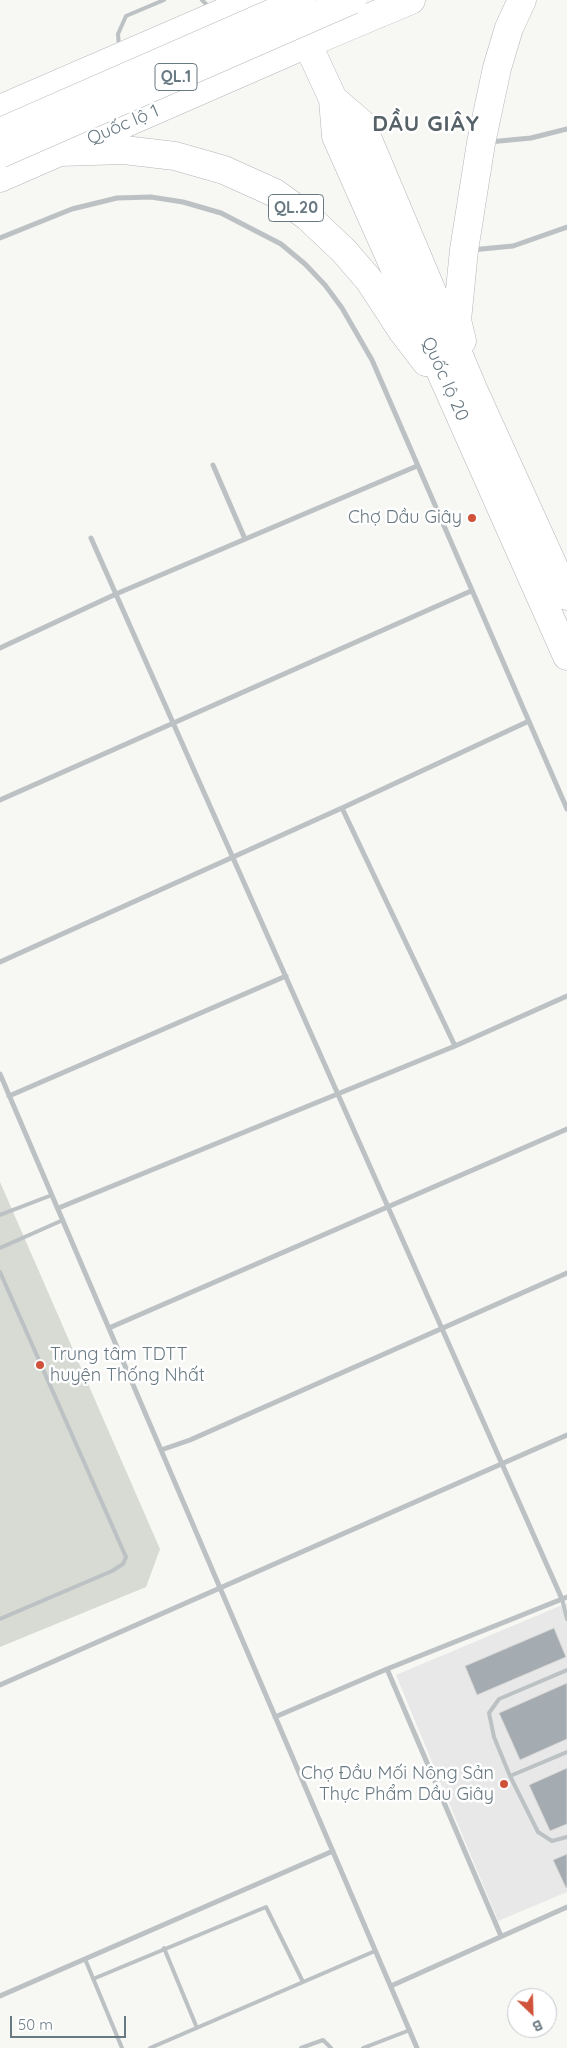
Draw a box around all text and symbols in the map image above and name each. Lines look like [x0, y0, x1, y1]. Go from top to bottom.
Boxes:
road number: QL.1 [155, 64, 197, 90]
street label: Quốc lộ 1 [84, 100, 162, 150]
district label: DẦU GIÂY [371, 111, 481, 137]
road number: QL.20 [268, 194, 324, 222]
street label: Quốc lộ 20 [417, 334, 473, 424]
place label: Chợ Dầu Giây [348, 507, 462, 529]
marker: Chợ Dầu Giây [466, 512, 478, 524]
place label: Trung tâm TDTT huyện Thống Nhất [50, 1344, 205, 1386]
marker: Trung tâm TDTT huyện Thống Nhất [34, 1359, 46, 1371]
place label: Chợ Đầu Mối Nông Sản Thực Phẩm Dầu Giây [301, 1763, 494, 1806]
marker: Chợ Đầu Mối Nông Sản Thực Phẩm Dầu Giây [498, 1778, 510, 1790]
north arrow [507, 1988, 557, 2038]
scale bar [12, 2006, 129, 2038]
text: 50 m [18, 2015, 53, 2034]
text: B [530, 2016, 546, 2036]

